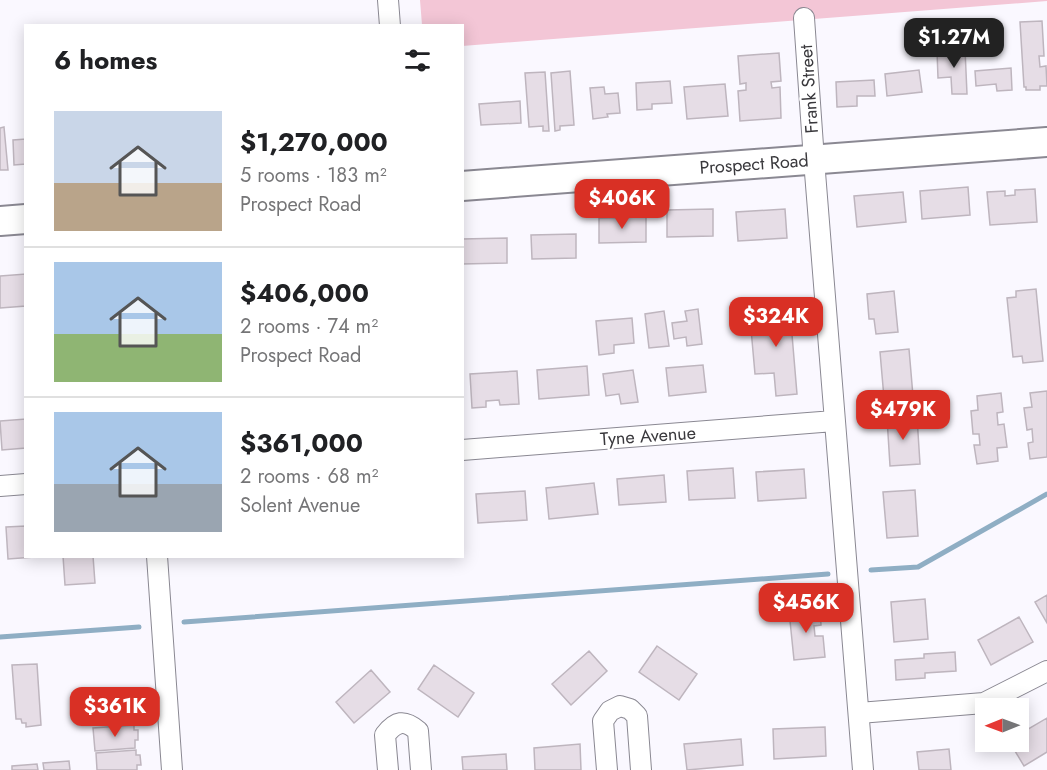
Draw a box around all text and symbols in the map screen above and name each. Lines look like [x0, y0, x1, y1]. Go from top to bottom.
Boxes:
pin: $1.27M [905, 18, 1003, 69]
text: $1.27M [918, 23, 990, 52]
text: 6 homes [54, 41, 157, 79]
street label: Frank Street [793, 43, 825, 134]
icon: filters [401, 44, 434, 77]
text: $1,270,000 [240, 123, 388, 161]
icon: home [102, 135, 174, 207]
street label: Prospect Road [699, 147, 809, 181]
text: 5 rooms · 183 m² [240, 161, 387, 190]
pin: $406K [580, 179, 664, 230]
text: $406K [589, 184, 656, 213]
text: Prospect Road [240, 190, 361, 219]
text: $406,000 [240, 274, 369, 312]
icon: home [102, 286, 174, 358]
pin: $324K [734, 297, 818, 348]
text: $324K [743, 302, 809, 331]
text: 2 rooms · 74 m² [240, 312, 378, 341]
text: Prospect Road [240, 341, 361, 370]
pin: $479K [861, 390, 945, 441]
text: $479K [870, 395, 936, 424]
street label: Tyne Avenue [599, 420, 697, 452]
text: $361,000 [240, 424, 363, 462]
icon: home [102, 436, 174, 508]
text: 2 rooms · 68 m² [240, 462, 378, 491]
text: Solent Avenue [240, 491, 360, 520]
pin: $456K [764, 583, 848, 634]
text: $456K [773, 588, 839, 617]
pin: $361K [73, 687, 157, 738]
text: $361K [84, 692, 146, 721]
north arrow [975, 698, 1029, 752]
map controls [975, 698, 1029, 752]

